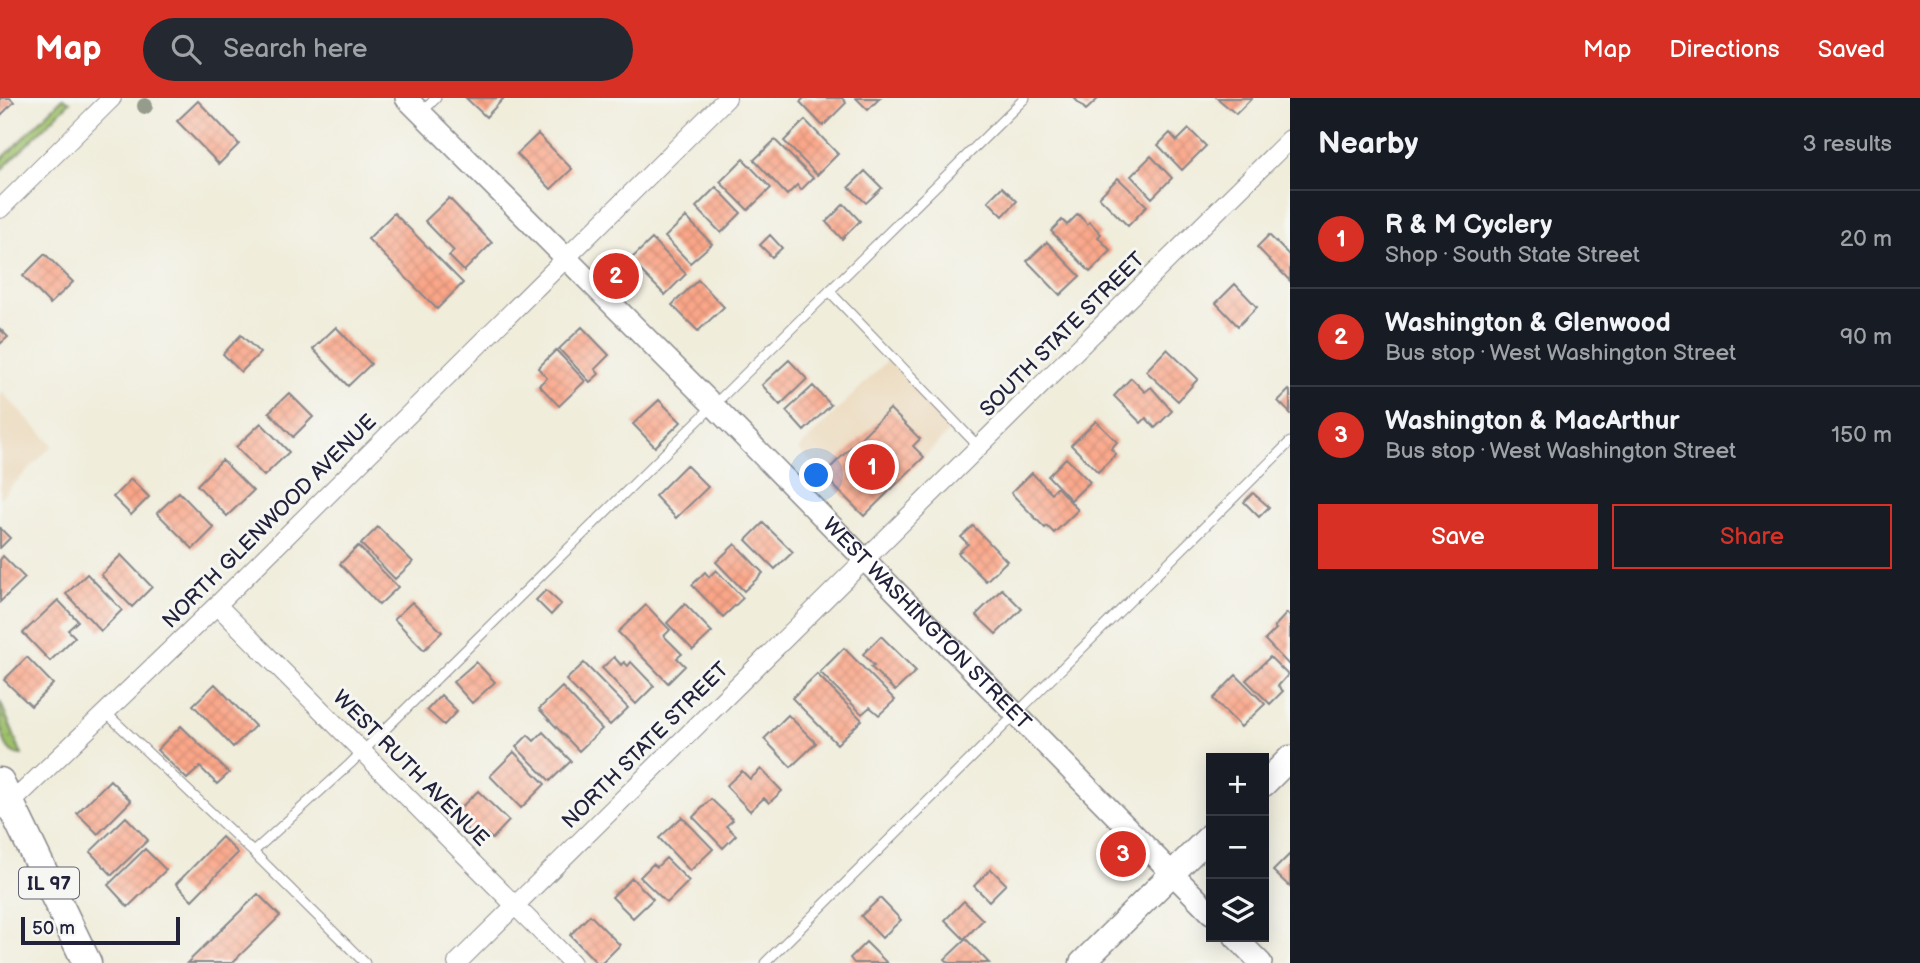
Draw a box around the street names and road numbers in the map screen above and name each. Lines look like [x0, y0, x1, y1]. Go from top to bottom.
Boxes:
street label: SOUTH STATE STREET [975, 247, 1150, 422]
street label: NORTH GLENWOOD AVENUE [157, 409, 381, 633]
street label: WEST WASHINGTON STREET [817, 512, 1036, 735]
street label: NORTH STATE STREET [557, 657, 734, 834]
street label: WEST RUTH AVENUE [327, 685, 494, 852]
road number: IL 97 [19, 868, 79, 898]

